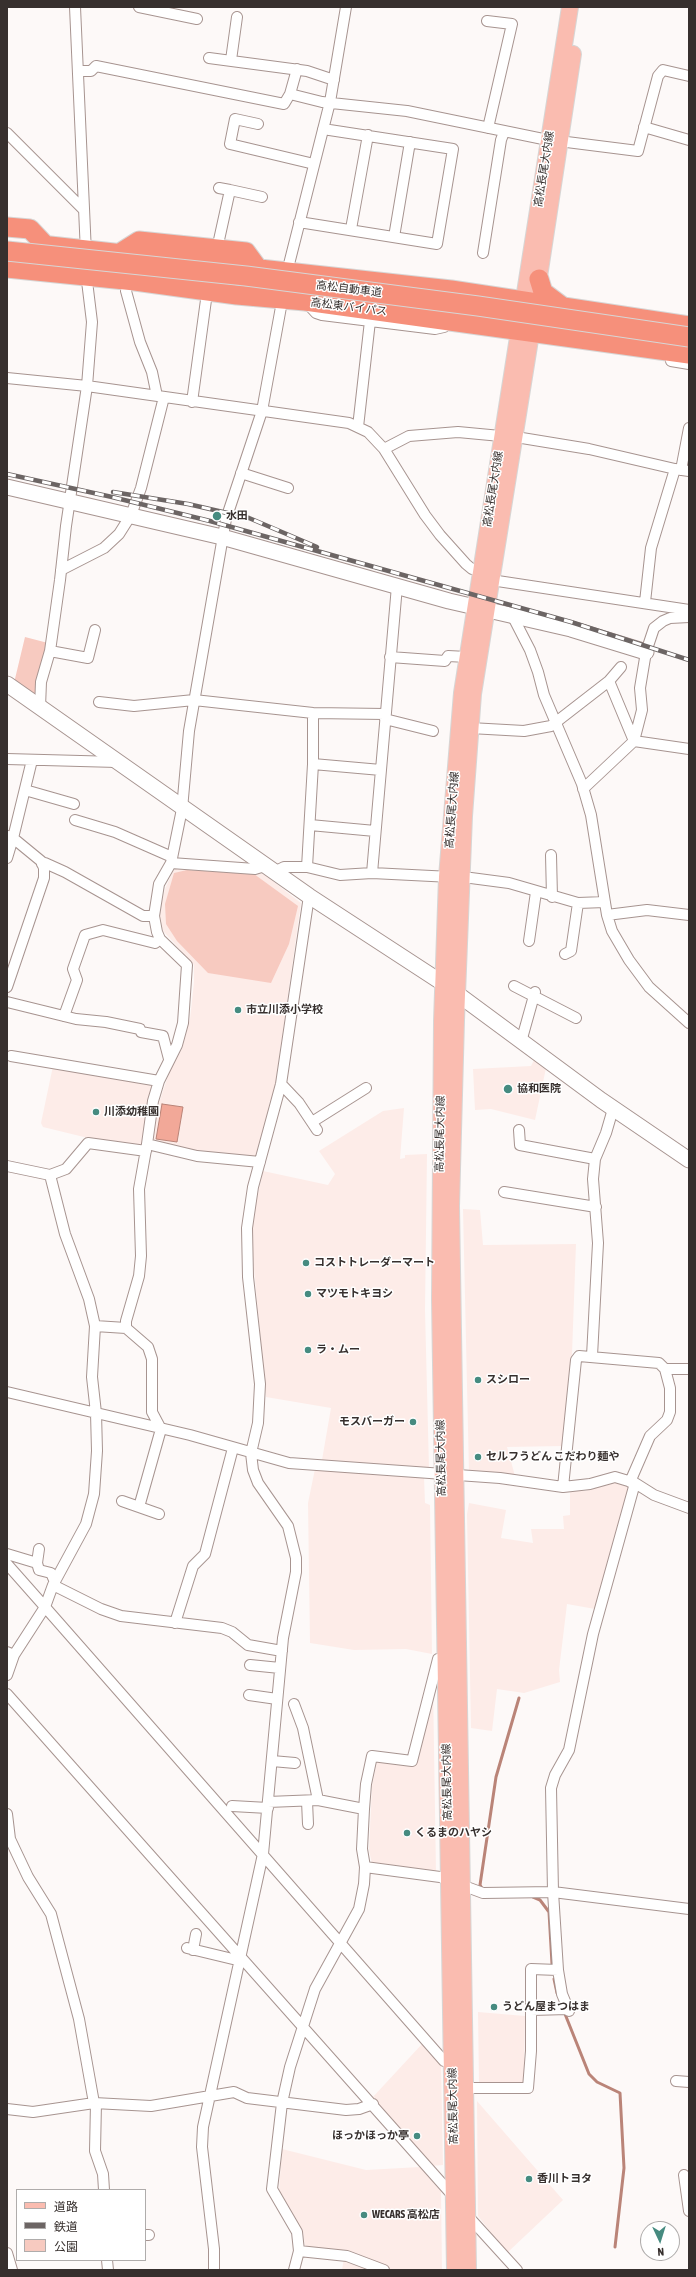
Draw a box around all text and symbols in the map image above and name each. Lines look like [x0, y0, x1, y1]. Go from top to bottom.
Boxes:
street label: 高松長尾大内線 [531, 130, 557, 208]
street label: 高松自動車道 [315, 278, 383, 300]
street label: 高松東バイパス [310, 296, 388, 318]
street label: 高松長尾大内線 [480, 450, 506, 528]
place label: 水田 [226, 509, 248, 523]
marker: 水田 [211, 510, 223, 522]
street label: 高松長尾大内線 [443, 771, 461, 849]
place label: 市立川添小学校 [246, 1003, 323, 1017]
marker: 市立川添小学校 [233, 1005, 243, 1015]
place label: 協和医院 [517, 1082, 561, 1096]
marker: 協和医院 [502, 1083, 514, 1095]
street label: 高松長尾大内線 [433, 1095, 447, 1173]
place label: 川添幼稚園 [104, 1105, 159, 1119]
marker: 川添幼稚園 [91, 1107, 101, 1117]
place label: コストトレーダーマート [314, 1256, 435, 1270]
marker: コストトレーダーマート [301, 1258, 311, 1268]
place label: マツモトキヨシ [316, 1287, 393, 1301]
marker: マツモトキヨシ [303, 1289, 313, 1299]
place label: ラ・ムー [316, 1343, 360, 1357]
marker: ラ・ムー [303, 1345, 313, 1355]
place label: スシロー [486, 1373, 530, 1387]
marker: スシロー [473, 1375, 483, 1385]
place label: モスバーガー [339, 1415, 405, 1429]
marker: モスバーガー [408, 1417, 418, 1427]
street label: 高松長尾大内線 [434, 1419, 448, 1497]
place label: セルフうどん こだわり麺や [486, 1450, 620, 1464]
marker: セルフうどん こだわり麺や [473, 1452, 483, 1462]
street label: 高松長尾大内線 [440, 1743, 454, 1821]
place label: くるまのハヤシ [415, 1826, 492, 1840]
marker: くるまのハヤシ [402, 1828, 412, 1838]
place label: うどん屋まつはま [502, 2000, 590, 2014]
marker: うどん屋まつはま [489, 2002, 499, 2012]
street label: 高松長尾大内線 [446, 2067, 460, 2145]
place label: ほっかほっか亭 [332, 2129, 409, 2143]
marker: ほっかほっか亭 [412, 2131, 422, 2141]
place label: 香川トヨタ [537, 2172, 592, 2186]
marker: 香川トヨタ [524, 2174, 534, 2184]
legend [16, 2189, 146, 2261]
text: 道路 [54, 2200, 78, 2214]
place label: WECARS 高松店 [372, 2208, 440, 2222]
marker: WECARS 高松店 [359, 2210, 369, 2220]
text: 鉄道 [54, 2220, 78, 2234]
north arrow [640, 2221, 680, 2261]
text: 公園 [54, 2240, 78, 2254]
text: N [657, 2246, 664, 2258]

